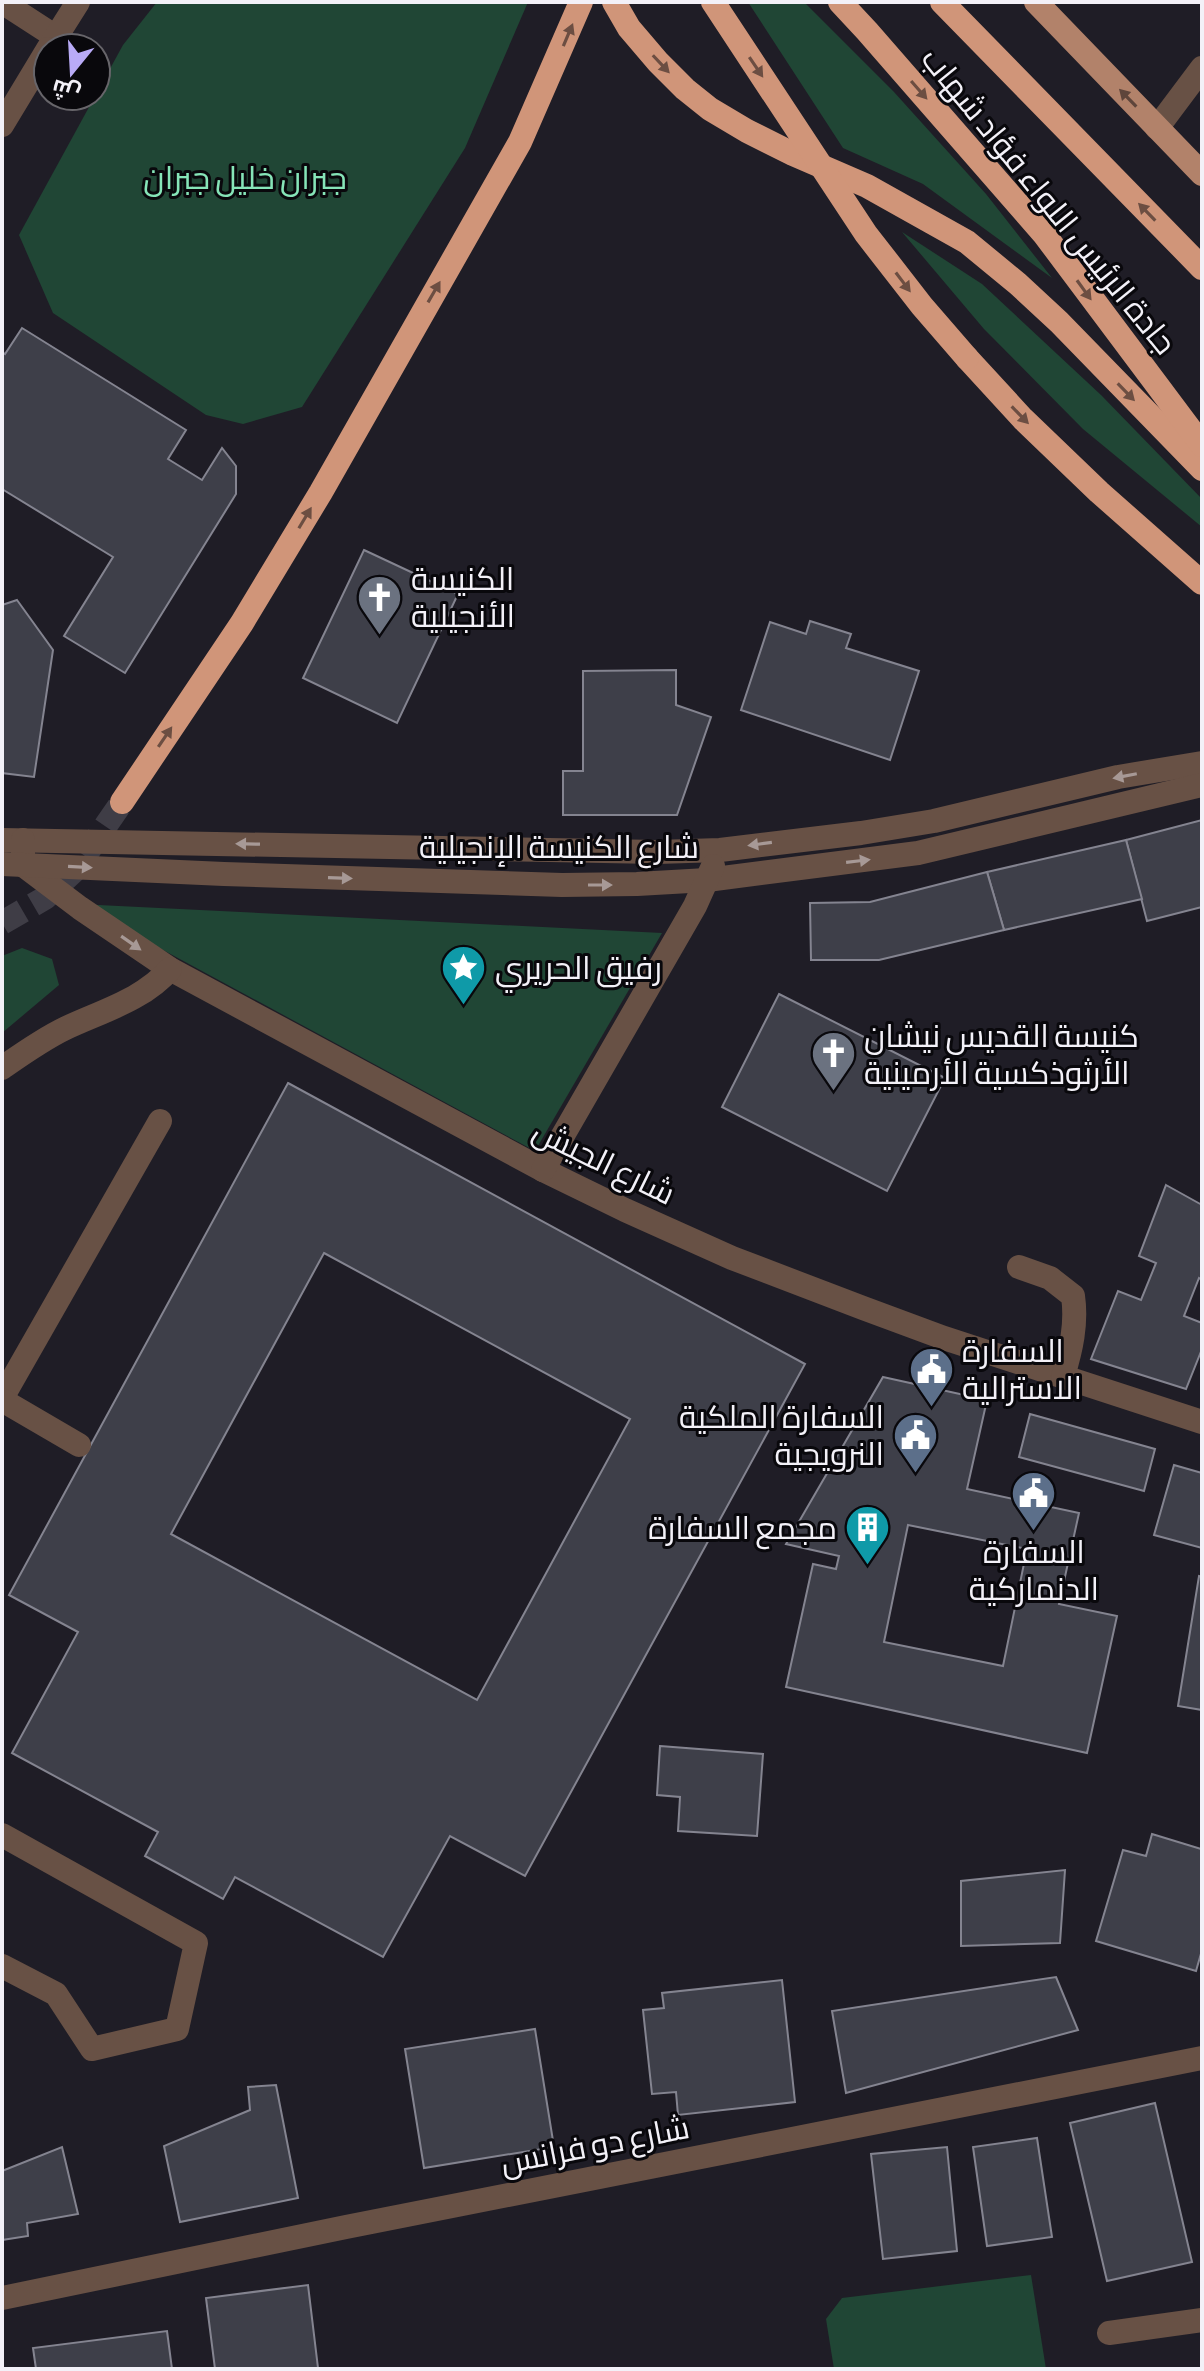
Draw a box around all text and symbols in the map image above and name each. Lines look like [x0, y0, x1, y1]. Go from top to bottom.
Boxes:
one-way arrow [561, 23, 574, 47]
north arrow [32, 32, 112, 112]
street label: جادة الرئيس اللواء فؤاد شهاب [914, 43, 1181, 362]
one-way arrow [651, 54, 669, 73]
one-way arrow [749, 56, 763, 78]
text: ش [49, 73, 84, 106]
one-way arrow [910, 79, 927, 99]
one-way arrow [1119, 89, 1138, 108]
park label: جبران خليل جبران [143, 163, 347, 197]
one-way arrow [1139, 203, 1157, 222]
one-way arrow [895, 271, 911, 292]
one-way arrow [1076, 280, 1092, 300]
one-way arrow [427, 281, 441, 304]
one-way arrow [1117, 382, 1135, 401]
one-way arrow [1010, 405, 1029, 424]
one-way arrow [298, 507, 312, 529]
place label: الكنيسة الأنجيلية [411, 564, 515, 633]
church icon: الكنيسة الأنجيلية [356, 573, 404, 636]
one-way arrow [157, 727, 172, 748]
one-way arrow [1112, 771, 1137, 783]
street label: شارع الكنيسة الإنجيلية [419, 832, 699, 869]
one-way arrow [235, 837, 260, 850]
one-way arrow [747, 838, 772, 851]
one-way arrow [846, 854, 871, 867]
one-way arrow [68, 861, 93, 874]
one-way arrow [328, 871, 353, 884]
one-way arrow [588, 879, 613, 891]
one-way arrow [121, 935, 142, 950]
place icon: رفيق الحريري [440, 944, 488, 1007]
place label: رفيق الحريري [495, 953, 662, 993]
place label: كنيسة القديس نيشان الأرثوذكسية الأرمينية [864, 1021, 1139, 1091]
church icon: كنيسة القديس نيشان الأرثوذكسية الأرمينية [809, 1030, 857, 1093]
street label: شارع الجيش [525, 1115, 679, 1215]
place label: السفارة الاسترالية [962, 1336, 1082, 1406]
public building icon: السفارة الاسترالية [907, 1345, 955, 1408]
place label: السفارة الملكية النرويجية [679, 1402, 884, 1472]
public building icon: السفارة الملكية النرويجية [891, 1411, 939, 1474]
public building icon: السفارة الدنماركية [1010, 1469, 1058, 1532]
building icon: مجمع السفارة [844, 1504, 892, 1567]
place label: مجمع السفارة [648, 1513, 837, 1550]
place label: السفارة الدنماركية [969, 1537, 1099, 1607]
street label: شارع دو فرانس [498, 2112, 693, 2185]

